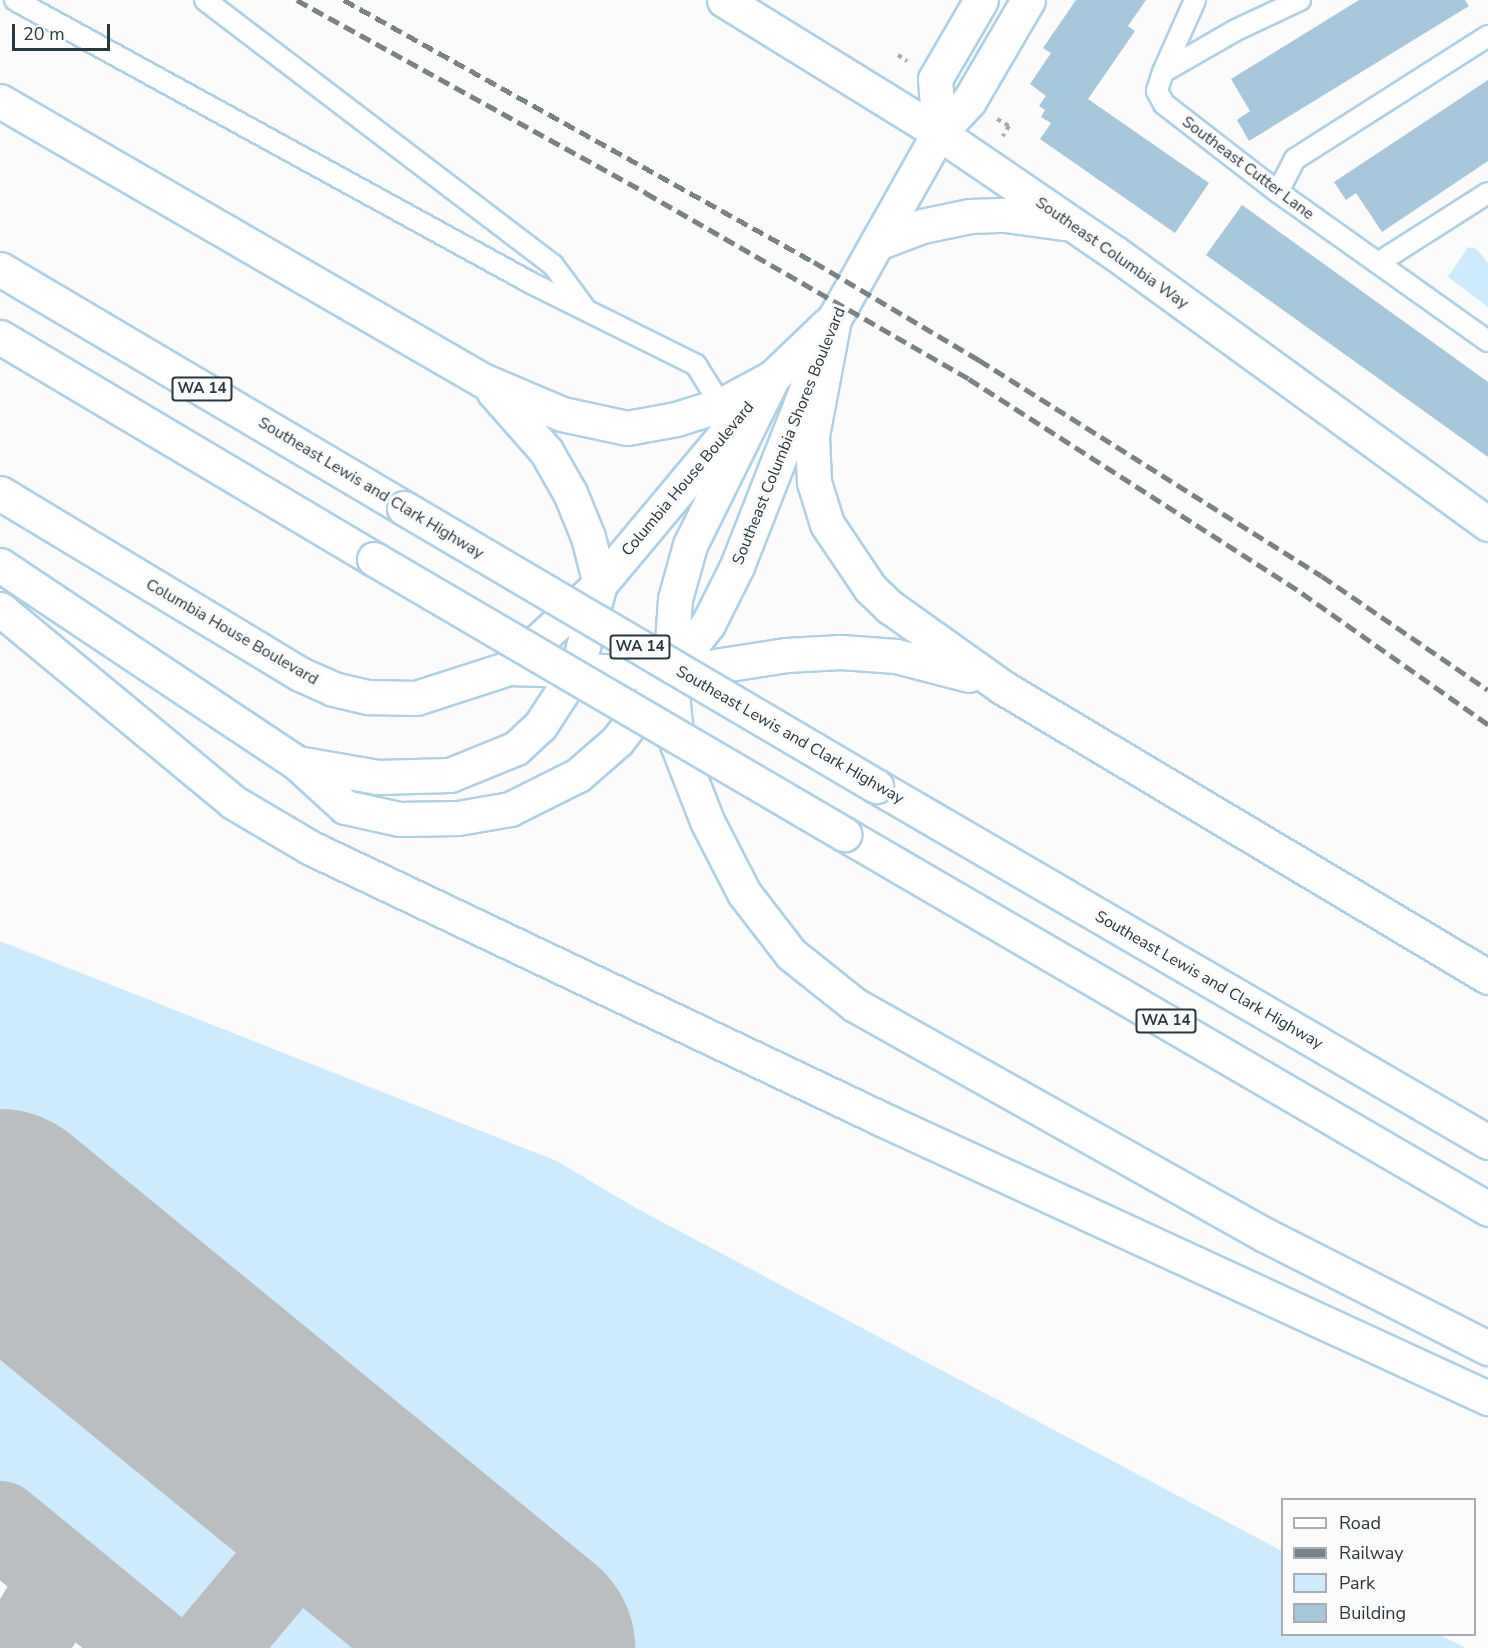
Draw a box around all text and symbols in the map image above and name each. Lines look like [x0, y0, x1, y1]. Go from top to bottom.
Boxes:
scale bar [15, 12, 112, 50]
text: 20 m [23, 22, 65, 46]
street label: Southeast Cutter Lane [1178, 112, 1318, 224]
street label: Southeast Columbia Way [1032, 193, 1192, 313]
street label: Southeast Columbia Shores Boulevard [728, 304, 850, 568]
road number: WA 14 [170, 377, 234, 401]
street label: Columbia House Boulevard [618, 398, 758, 560]
street label: Southeast Lewis and Clark Highway [255, 413, 487, 563]
street label: Columbia House Boulevard [142, 575, 322, 689]
road number: WA 14 [608, 635, 672, 659]
street label: Southeast Lewis and Clark Highway [673, 662, 907, 808]
street label: Southeast Lewis and Clark Highway [1092, 907, 1326, 1053]
road number: WA 14 [1134, 1009, 1198, 1033]
legend [1281, 1498, 1476, 1636]
text: Road [1339, 1511, 1381, 1535]
text: Railway [1339, 1541, 1404, 1565]
text: Park [1339, 1571, 1375, 1595]
text: Building [1339, 1601, 1406, 1625]

